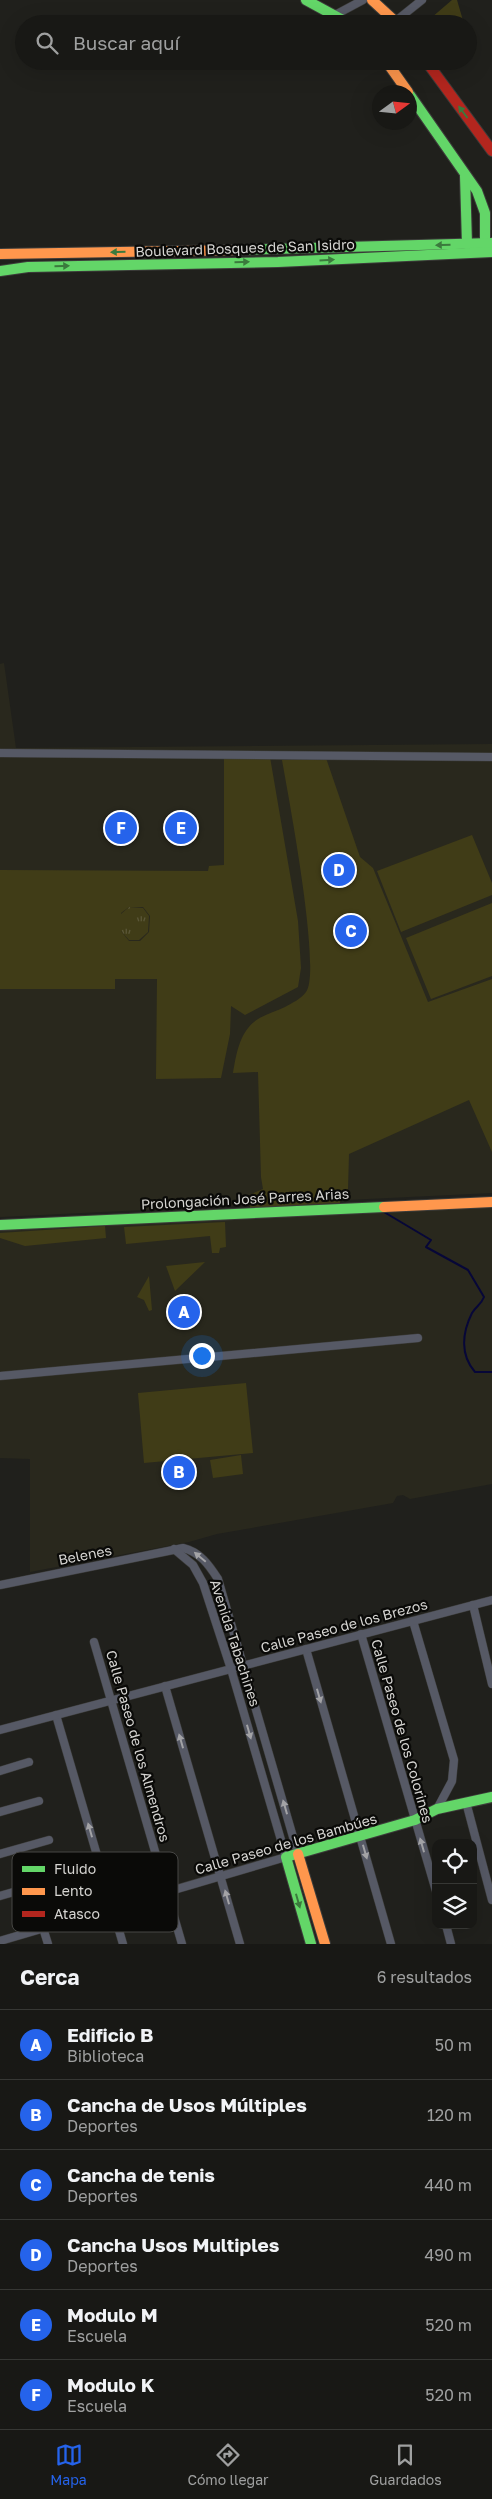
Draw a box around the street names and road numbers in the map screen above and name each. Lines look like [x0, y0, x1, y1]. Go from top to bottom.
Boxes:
street label: Boulevard Bosques de San Isidro [135, 235, 355, 260]
street label: Prolongación José Parres Arias [140, 1185, 350, 1212]
street label: Belenes [57, 1541, 113, 1568]
street label: Avenida Tabachines [207, 1577, 264, 1709]
street label: Calle Paseo de los Brezos [259, 1595, 429, 1656]
street label: Calle Paseo de los Colorines [368, 1637, 437, 1825]
street label: Calle Paseo de los Almendros [103, 1648, 174, 1844]
street label: Calle Paseo de los Bambúes [193, 1809, 379, 1878]

